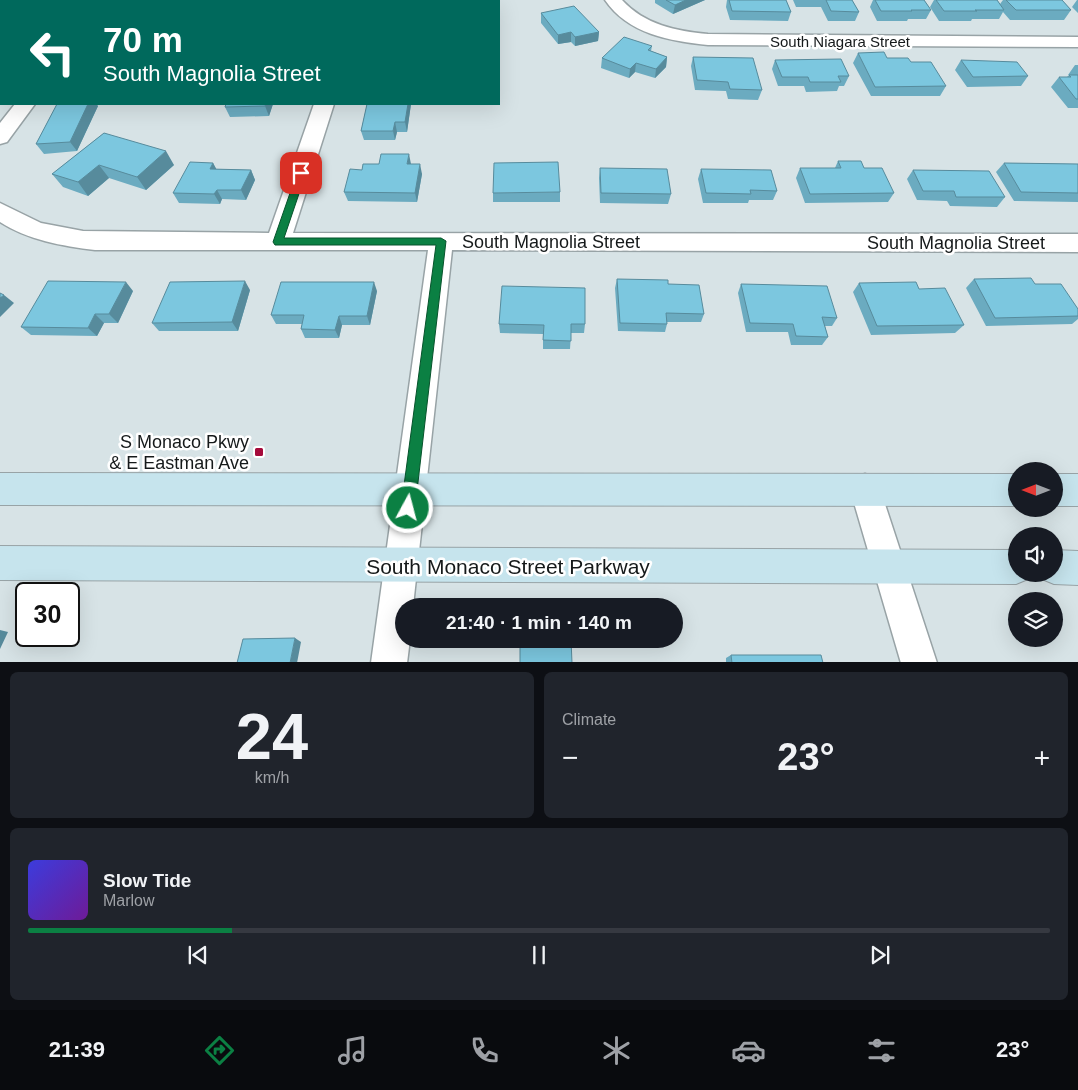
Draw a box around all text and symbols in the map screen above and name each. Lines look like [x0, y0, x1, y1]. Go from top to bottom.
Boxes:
icon: left [20, 20, 85, 85]
text: 70 m [103, 20, 183, 59]
street label: South Niagara Street [770, 33, 911, 50]
text: South Magnolia Street [103, 61, 321, 86]
pin [280, 152, 322, 194]
icon: arrive [287, 159, 315, 187]
street label: South Magnolia Street [462, 232, 640, 252]
street label: South Magnolia Street [867, 233, 1045, 253]
place label: S Monaco Pkwy & E Eastman Ave [109, 432, 249, 473]
marker: S Monaco Pkwy & E Eastman Ave [253, 446, 265, 458]
north arrow [1008, 462, 1062, 518]
map controls [1008, 462, 1063, 647]
position arrow [381, 481, 433, 533]
button: sound [1008, 527, 1063, 582]
street label: South Monaco Street Parkway [366, 555, 650, 578]
speed limit sign: 30 [15, 582, 80, 647]
button: layers [1008, 592, 1063, 647]
text: 21:40 · 1 min · 140 m [446, 612, 632, 633]
text: 24 [236, 700, 308, 773]
text: Climate [562, 711, 616, 728]
text: 23° [777, 736, 835, 778]
text: − [562, 742, 578, 773]
text: + [1034, 742, 1050, 773]
text: km/h [255, 769, 289, 786]
text: Slow Tide [103, 870, 191, 891]
text: Marlow [103, 892, 155, 909]
icon: previous [184, 941, 212, 969]
icon: pause [525, 941, 553, 969]
icon: next [866, 941, 894, 969]
icon: directions [202, 1033, 237, 1068]
icon: music [335, 1033, 370, 1068]
icon: phone [467, 1033, 502, 1068]
icon: climate [599, 1033, 634, 1068]
icon: car [731, 1033, 766, 1068]
icon: filters [864, 1033, 899, 1068]
text: 21:39 [49, 1037, 105, 1062]
text: 23° [996, 1037, 1029, 1062]

